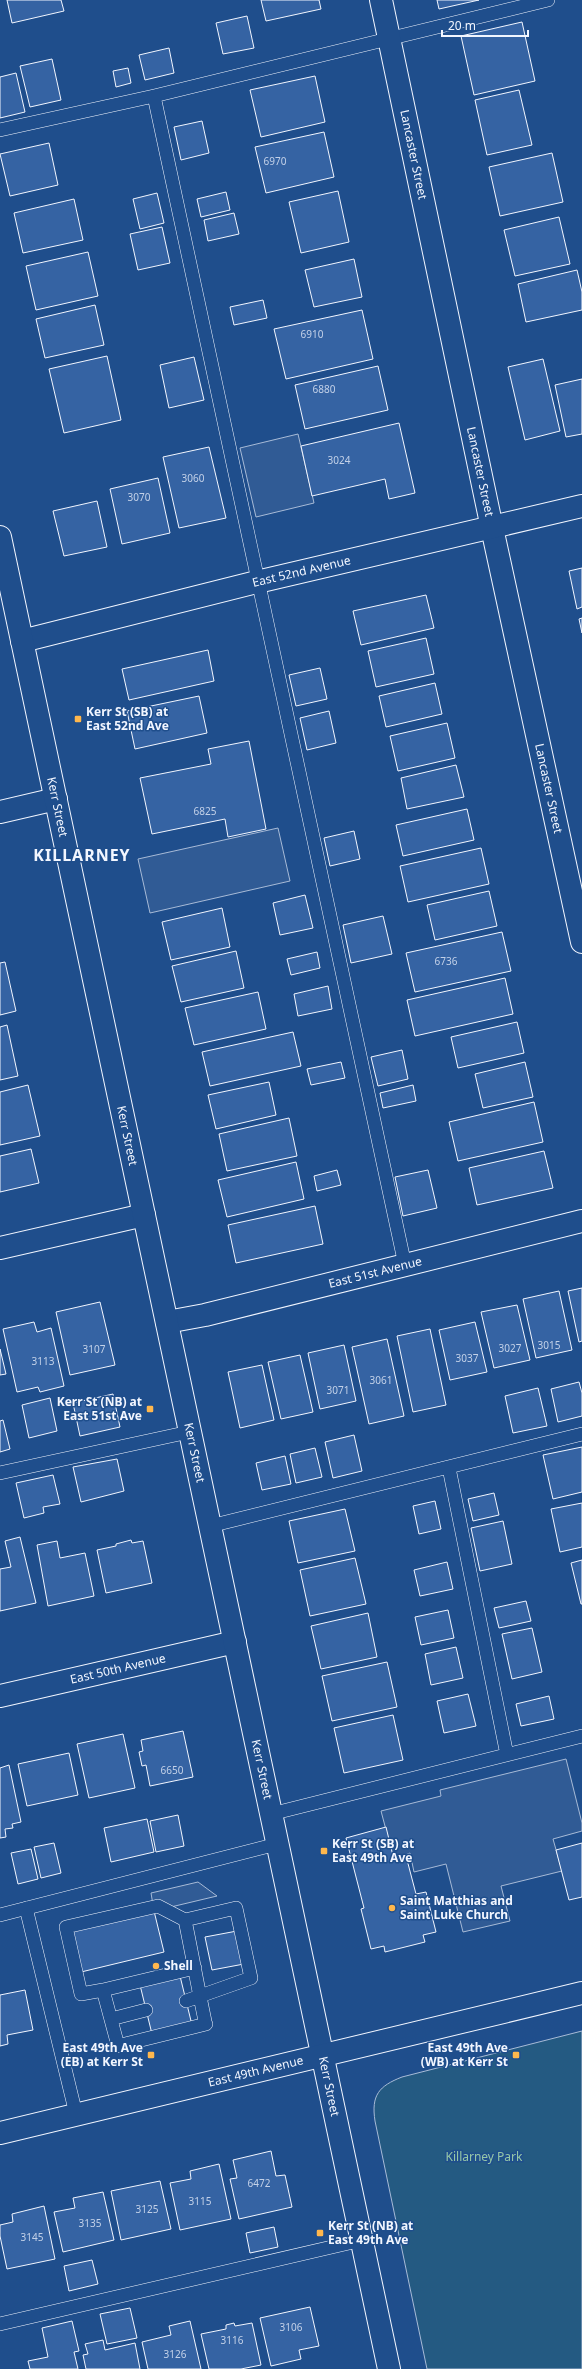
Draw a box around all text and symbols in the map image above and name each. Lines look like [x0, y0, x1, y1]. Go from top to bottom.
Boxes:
scale bar [442, 12, 528, 38]
text: 20 m [448, 17, 476, 34]
street label: Lancaster Street [396, 108, 432, 202]
house number: 6970 [264, 154, 287, 168]
house number: 6910 [301, 327, 324, 341]
house number: 6880 [313, 382, 336, 396]
street label: Lancaster Street [463, 425, 499, 519]
house number: 3024 [328, 453, 351, 467]
house number: 3060 [182, 471, 205, 485]
house number: 3070 [128, 490, 151, 504]
street label: East 52nd Avenue [250, 551, 352, 591]
place label: Kerr St (SB) at East 52nd Ave [86, 703, 169, 734]
marker: Kerr St (SB) at East 52nd Ave [73, 714, 83, 724]
street label: Lancaster Street [531, 742, 567, 835]
street label: Kerr Street [43, 775, 73, 839]
house number: 6825 [194, 804, 217, 818]
district label: KILLARNEY [33, 844, 131, 866]
house number: 6736 [435, 954, 458, 968]
street label: Kerr Street [113, 1104, 142, 1168]
street label: East 51st Avenue [326, 1252, 424, 1292]
house number: 3015 [538, 1338, 561, 1352]
house number: 3027 [499, 1341, 522, 1355]
house number: 3107 [83, 1342, 106, 1356]
house number: 3037 [456, 1351, 479, 1365]
house number: 3113 [32, 1354, 55, 1368]
house number: 3061 [370, 1373, 392, 1387]
house number: 3071 [327, 1383, 349, 1397]
place label: Kerr St (NB) at East 51st Ave [57, 1393, 142, 1424]
marker: Kerr St (NB) at East 51st Ave [145, 1404, 155, 1414]
street label: Kerr Street [180, 1421, 210, 1485]
street label: East 50th Avenue [68, 1649, 167, 1688]
street label: Kerr Street [248, 1738, 277, 1802]
house number: 6650 [161, 1763, 184, 1777]
place label: Kerr St (SB) at East 49th Ave [332, 1835, 414, 1866]
marker: Kerr St (SB) at East 49th Ave [319, 1846, 329, 1856]
place label: Saint Matthias and Saint Luke Church [400, 1892, 513, 1923]
marker: Saint Matthias and Saint Luke Church [387, 1903, 397, 1913]
place label: Shell [164, 1957, 193, 1974]
marker: Shell [151, 1961, 161, 1971]
place label: East 49th Ave (EB) at Kerr St [61, 2039, 143, 2070]
place label: East 49th Ave (WB) at Kerr St [421, 2039, 508, 2070]
marker: East 49th Ave (EB) at Kerr St [146, 2050, 156, 2060]
marker: East 49th Ave (WB) at Kerr St [511, 2050, 521, 2060]
street label: East 49th Avenue [206, 2051, 305, 2091]
street label: Kerr Street [315, 2055, 344, 2119]
park label: Killarney Park [446, 2148, 523, 2165]
house number: 6472 [248, 2176, 271, 2190]
house number: 3115 [189, 2194, 212, 2208]
house number: 3125 [136, 2202, 159, 2216]
house number: 3135 [79, 2216, 102, 2230]
place label: Kerr St (NB) at East 49th Ave [328, 2217, 413, 2248]
marker: Kerr St (NB) at East 49th Ave [315, 2228, 325, 2238]
house number: 3145 [21, 2230, 44, 2244]
house number: 3106 [280, 2320, 303, 2334]
house number: 3116 [221, 2333, 244, 2347]
house number: 3126 [164, 2347, 187, 2361]

